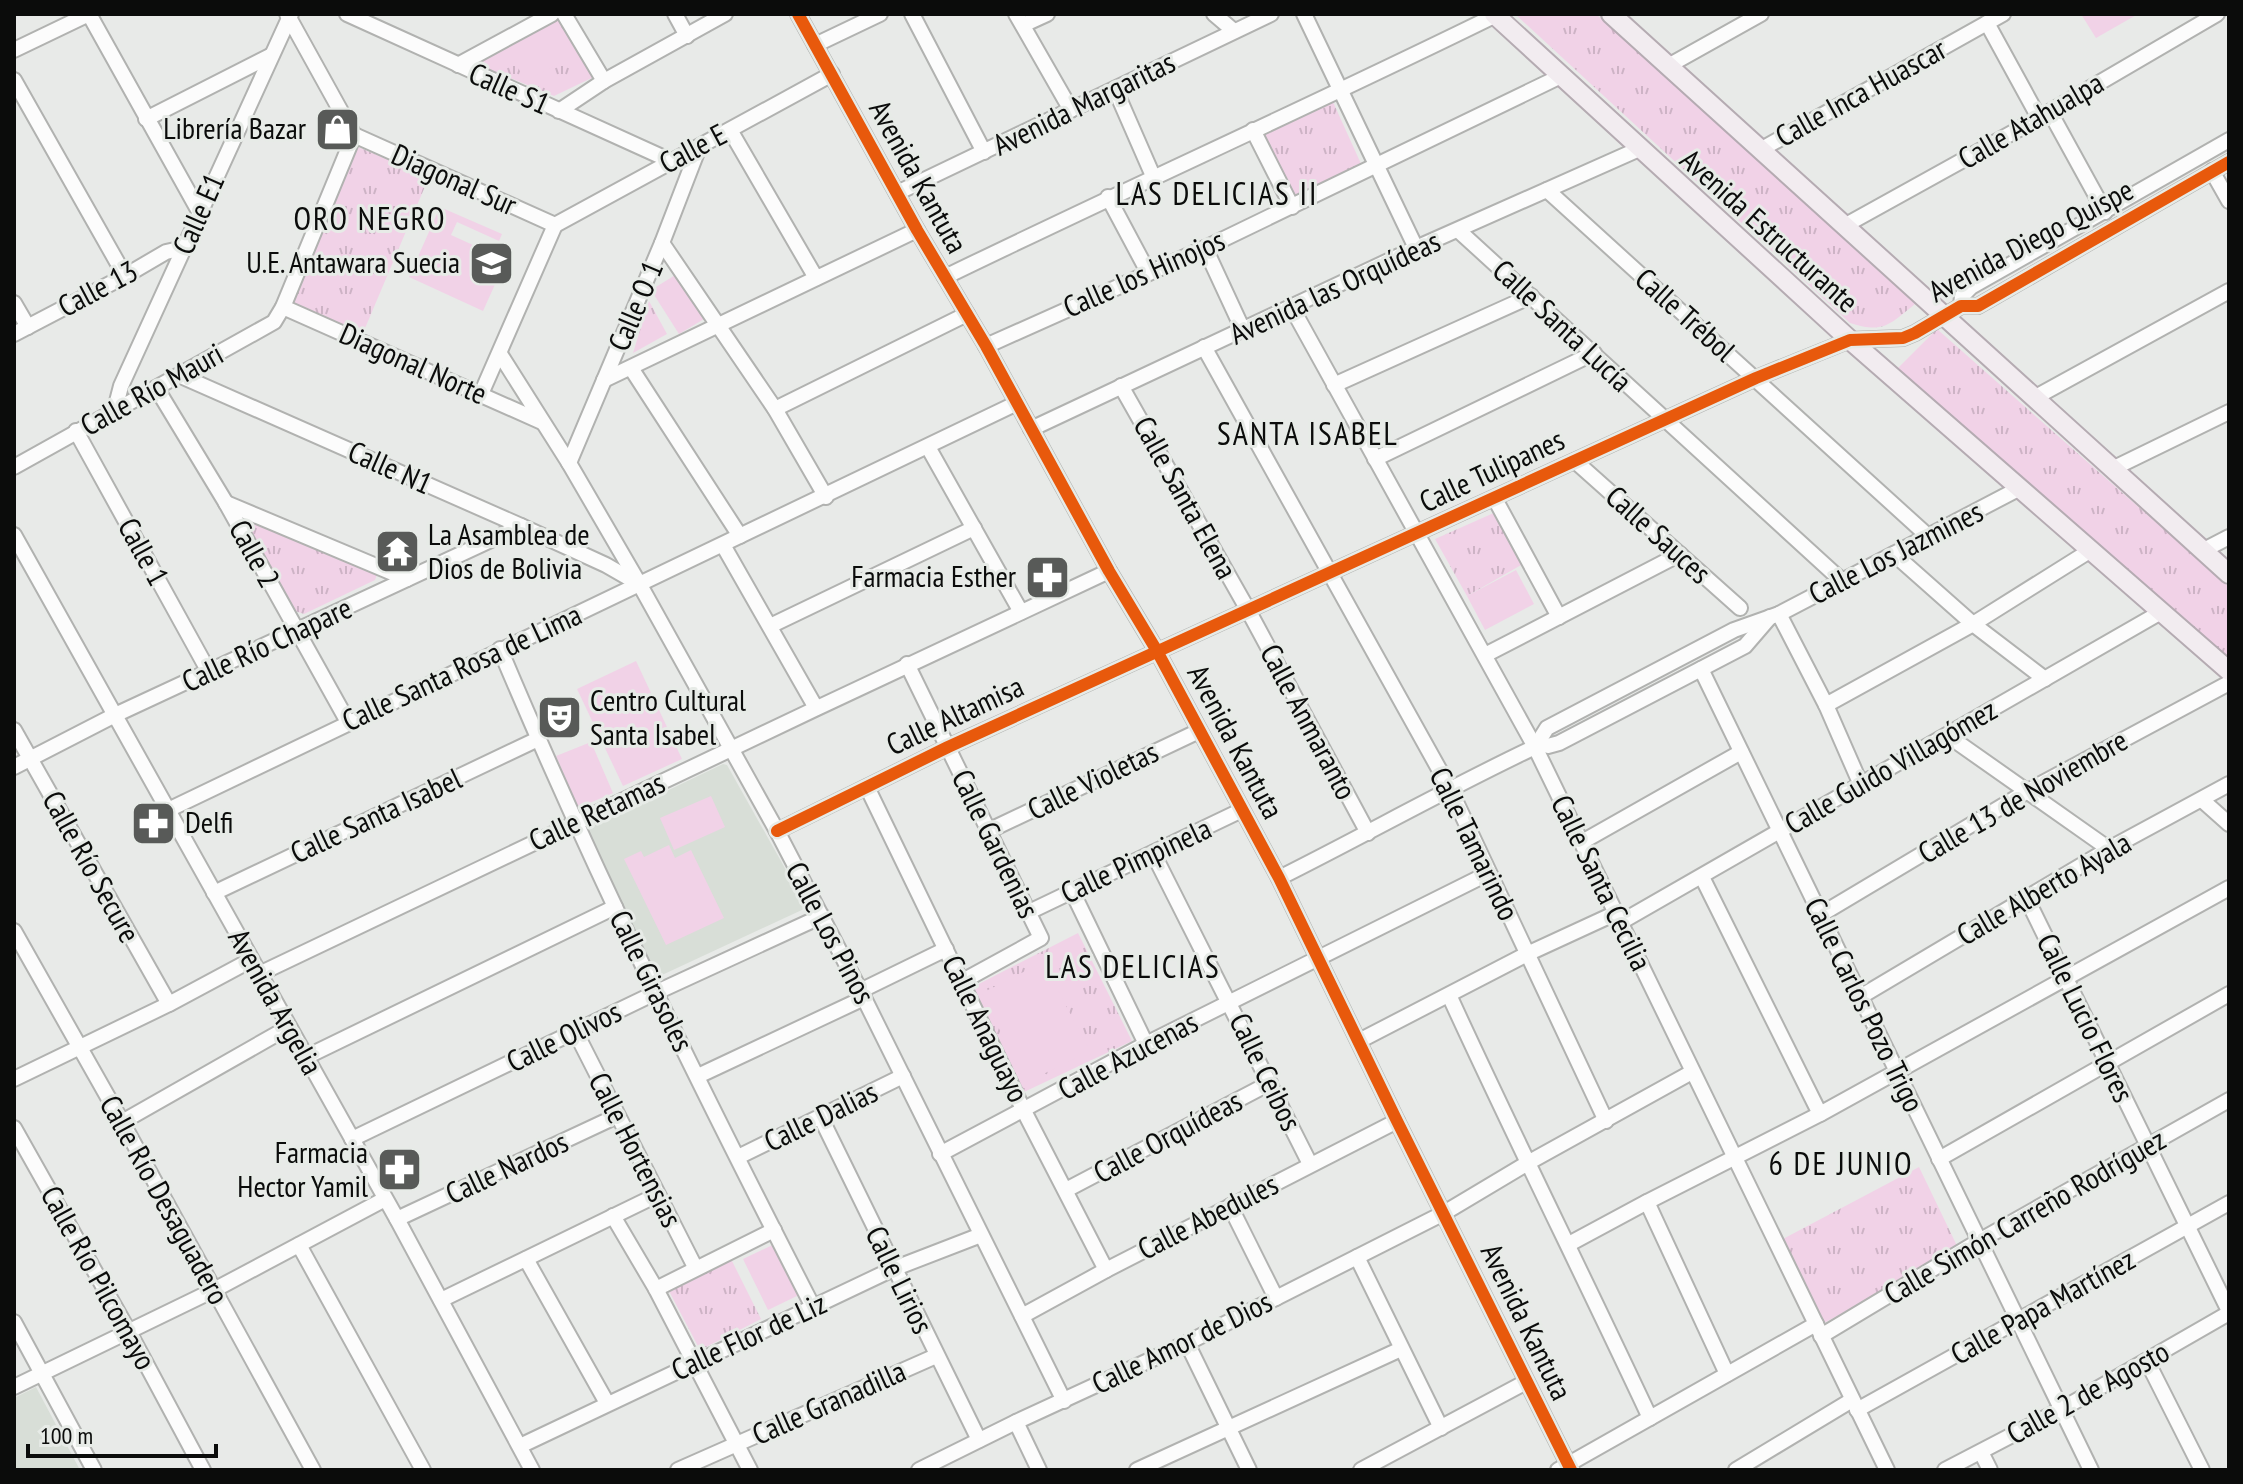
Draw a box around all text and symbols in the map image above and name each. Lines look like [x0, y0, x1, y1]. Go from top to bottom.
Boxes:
street label: Calle Inca Huascar [1768, 28, 1953, 155]
street label: Avenida Margaritas [986, 42, 1181, 164]
street label: Calle S1 [463, 53, 556, 123]
street label: Calle Atahualpa [1951, 62, 2110, 177]
street label: Avenida Kantuta [861, 93, 977, 260]
shop icon: Librería Bazar [313, 105, 361, 153]
place label: Librería Bazar [163, 108, 307, 147]
street label: Calle E [652, 114, 733, 182]
street label: Diagonal Sur [386, 134, 524, 224]
street label: Avenida Estructurante [1673, 140, 1867, 320]
street label: Calle E1 [163, 167, 233, 260]
street label: Avenida Diego Quispe [1921, 169, 2139, 310]
district label: LAS DELICIAS II [1116, 172, 1319, 214]
district label: ORO NEGRO [293, 197, 447, 239]
street label: Calle los Hinojos [1057, 220, 1230, 326]
street label: Avenida las Orquídeas [1223, 221, 1446, 353]
school or university icon: U.E. Antawara Suecia [467, 239, 515, 287]
place label: U.E. Antawara Suecia [246, 242, 460, 281]
street label: Calle 13 [51, 250, 144, 325]
street label: Calle Santa Lucía [1485, 250, 1641, 400]
street label: Calle O 1 [598, 254, 671, 356]
street label: Calle Trébol [1628, 259, 1744, 369]
street label: Diagonal Norte [334, 313, 493, 412]
street label: Calle Río Mauri [73, 334, 229, 444]
street label: Calle Santa Elena [1126, 409, 1247, 585]
district label: SANTA ISABEL [1217, 412, 1399, 454]
street label: Calle Tulipanes [1413, 419, 1570, 520]
street label: Calle N1 [343, 431, 439, 502]
street label: Calle Sauces [1598, 476, 1720, 591]
street label: Calle Los Jazmines [1802, 491, 1989, 612]
street label: Calle 1 [110, 511, 179, 592]
street label: Calle 2 [221, 513, 290, 594]
place label: La Asamblea de Dios de Bolivia [428, 514, 590, 587]
temple icon: La Asamblea de Dios de Bolivia [373, 528, 421, 576]
pharmacy icon: Farmacia Esther [1023, 553, 1071, 601]
place label: Farmacia Esther [851, 556, 1017, 595]
street label: Calle Río Chapare [175, 587, 357, 700]
street label: Calle Santa Rosa de Lima [335, 594, 587, 739]
street label: Calle Anmaranto [1252, 637, 1367, 806]
street label: Avenida Kantuta [1179, 657, 1293, 825]
street label: Calle Altamisa [880, 666, 1029, 763]
place label: Centro Cultural Santa Isabel [590, 680, 746, 753]
street label: Calle Guido Villagómez [1777, 689, 2003, 842]
theatre icon: Centro Cultural Santa Isabel [535, 694, 583, 742]
street label: Calle 13 de Noviembre [1910, 720, 2134, 872]
street label: Calle Violetas [1021, 731, 1164, 828]
street label: Calle Santa Isabel [284, 758, 467, 871]
street label: Calle Tamarindo [1422, 760, 1529, 926]
street label: Calle Retamas [522, 762, 671, 859]
street label: Calle Gardenias [944, 763, 1049, 924]
street label: Calle Río Secure [35, 784, 150, 949]
street label: Calle Santa Cecilia [1543, 788, 1662, 976]
pharmacy icon: Delfi [130, 799, 178, 847]
place label: Delfi [185, 802, 233, 841]
street label: Calle Pimpinela [1054, 808, 1217, 911]
street label: Calle Alberto Ayala [1949, 822, 2137, 953]
street label: Calle Los Pinos [778, 855, 885, 1010]
street label: Calle Carlos Pozo Trigo [1797, 891, 1934, 1118]
street label: Calle Girasoles [601, 903, 703, 1057]
street label: Avenida Argelia [220, 922, 332, 1081]
street label: Calle Lucio Flores [2029, 927, 2144, 1108]
district label: LAS DELICIAS [1045, 945, 1221, 987]
street label: Calle Anaguayo [934, 948, 1039, 1108]
street label: Calle Olivos [500, 991, 627, 1080]
street label: Calle Azucenas [1051, 1002, 1204, 1108]
street label: Calle Ceibos [1221, 1006, 1311, 1137]
street label: Calle Hortensias [581, 1065, 692, 1233]
street label: Calle Dalias [757, 1071, 883, 1160]
street label: Calle Orquídeas [1086, 1080, 1248, 1191]
street label: Calle Río Desaguadero [92, 1088, 239, 1311]
street label: Calle Simón Carreño Rodríguez [1876, 1119, 2172, 1312]
street label: Calle Nardos [439, 1121, 574, 1212]
place label: Farmacia Hector Yamil [237, 1132, 368, 1205]
district label: 6 DE JUNIO [1768, 1142, 1914, 1184]
pharmacy icon: Farmacia Hector Yamil [375, 1146, 423, 1194]
street label: Calle Abedules [1131, 1164, 1284, 1268]
street label: Calle Río Pilcomayo [33, 1178, 166, 1376]
street label: Calle Lirios [858, 1219, 943, 1340]
street label: Avenida Kantuta [1473, 1237, 1582, 1406]
street label: Calle Papa Martínez [1943, 1239, 2141, 1372]
street label: Calle Amor de Dios [1085, 1281, 1278, 1402]
street label: Calle Flor de Liz [665, 1283, 832, 1388]
street label: Calle 2 de Agosto [1999, 1331, 2175, 1452]
street label: Calle Granadilla [746, 1351, 911, 1453]
scale bar [28, 1408, 216, 1458]
text: 100 m [40, 1420, 93, 1451]

